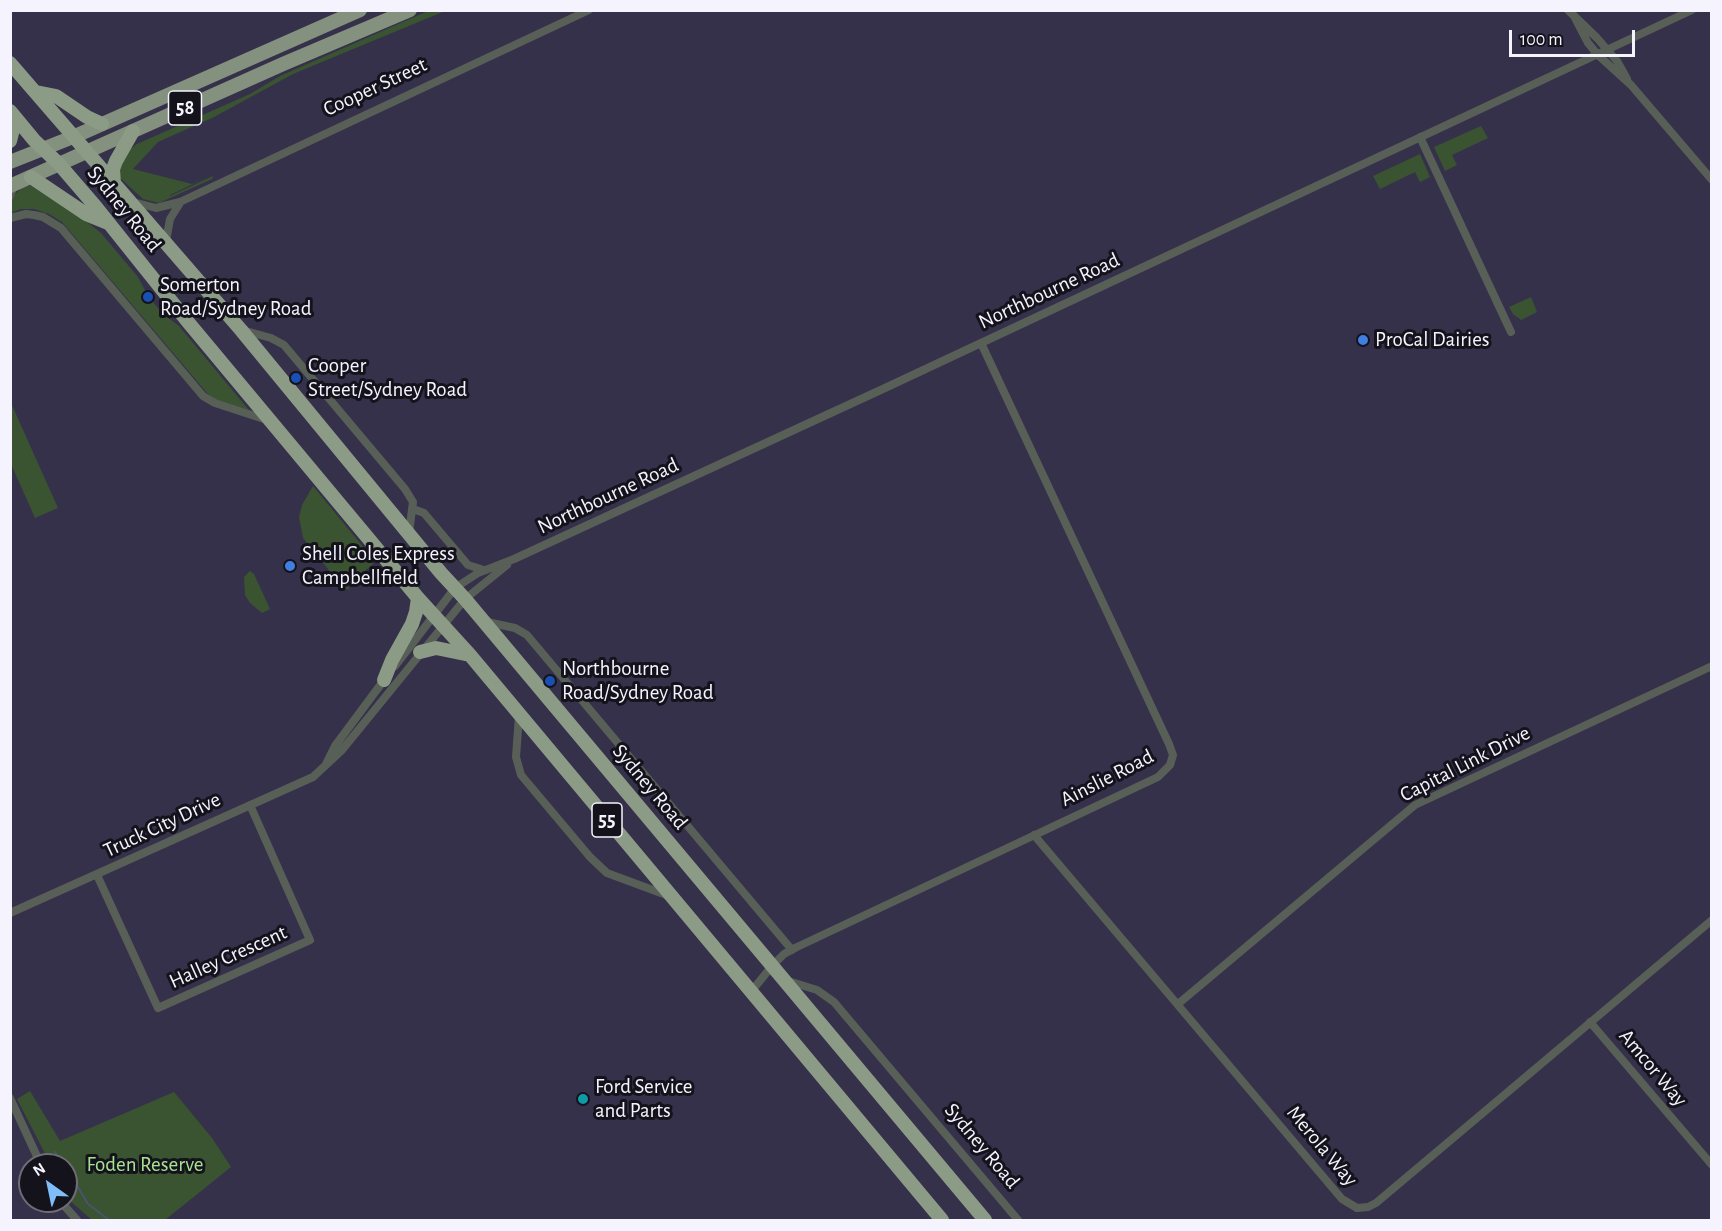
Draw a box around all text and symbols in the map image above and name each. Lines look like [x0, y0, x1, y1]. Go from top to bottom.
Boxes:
scale bar [1512, 18, 1638, 56]
text: 100 m [1520, 31, 1563, 49]
street label: Cooper Street [319, 52, 431, 122]
road number: 58 [168, 91, 201, 125]
street label: Sydney Road [82, 161, 166, 257]
street label: Northbourne Road [975, 247, 1123, 335]
place label: Somerton Road/Sydney Road [160, 272, 312, 322]
marker: Somerton Road/Sydney Road [141, 290, 155, 304]
place label: ProCal Dairies [1375, 327, 1490, 353]
marker: ProCal Dairies [1356, 333, 1370, 347]
place label: Cooper Street/Sydney Road [308, 353, 467, 403]
marker: Cooper Street/Sydney Road [289, 371, 303, 385]
street label: Northbourne Road [534, 452, 682, 540]
place label: Shell Coles Express Campbellfield [302, 541, 455, 591]
marker: Shell Coles Express Campbellfield [283, 559, 297, 573]
place label: Northbourne Road/Sydney Road [562, 656, 714, 706]
marker: Northbourne Road/Sydney Road [543, 674, 557, 688]
street label: Capital Link Drive [1396, 720, 1534, 808]
street label: Sydney Road [607, 739, 693, 835]
street label: Ainslie Road [1056, 744, 1158, 812]
street label: Truck City Drive [99, 787, 225, 863]
road number: 55 [592, 803, 622, 837]
street label: Halley Crescent [165, 920, 291, 994]
street label: Amcor Way [1613, 1024, 1693, 1112]
place label: Ford Service and Parts [595, 1074, 693, 1124]
marker: Ford Service and Parts [576, 1092, 590, 1106]
street label: Sydney Road [939, 1098, 1025, 1194]
street label: Merola Way [1281, 1101, 1363, 1191]
park label: Foden Reserve [87, 1152, 203, 1178]
north arrow [18, 1153, 78, 1213]
text: N [30, 1160, 48, 1179]

